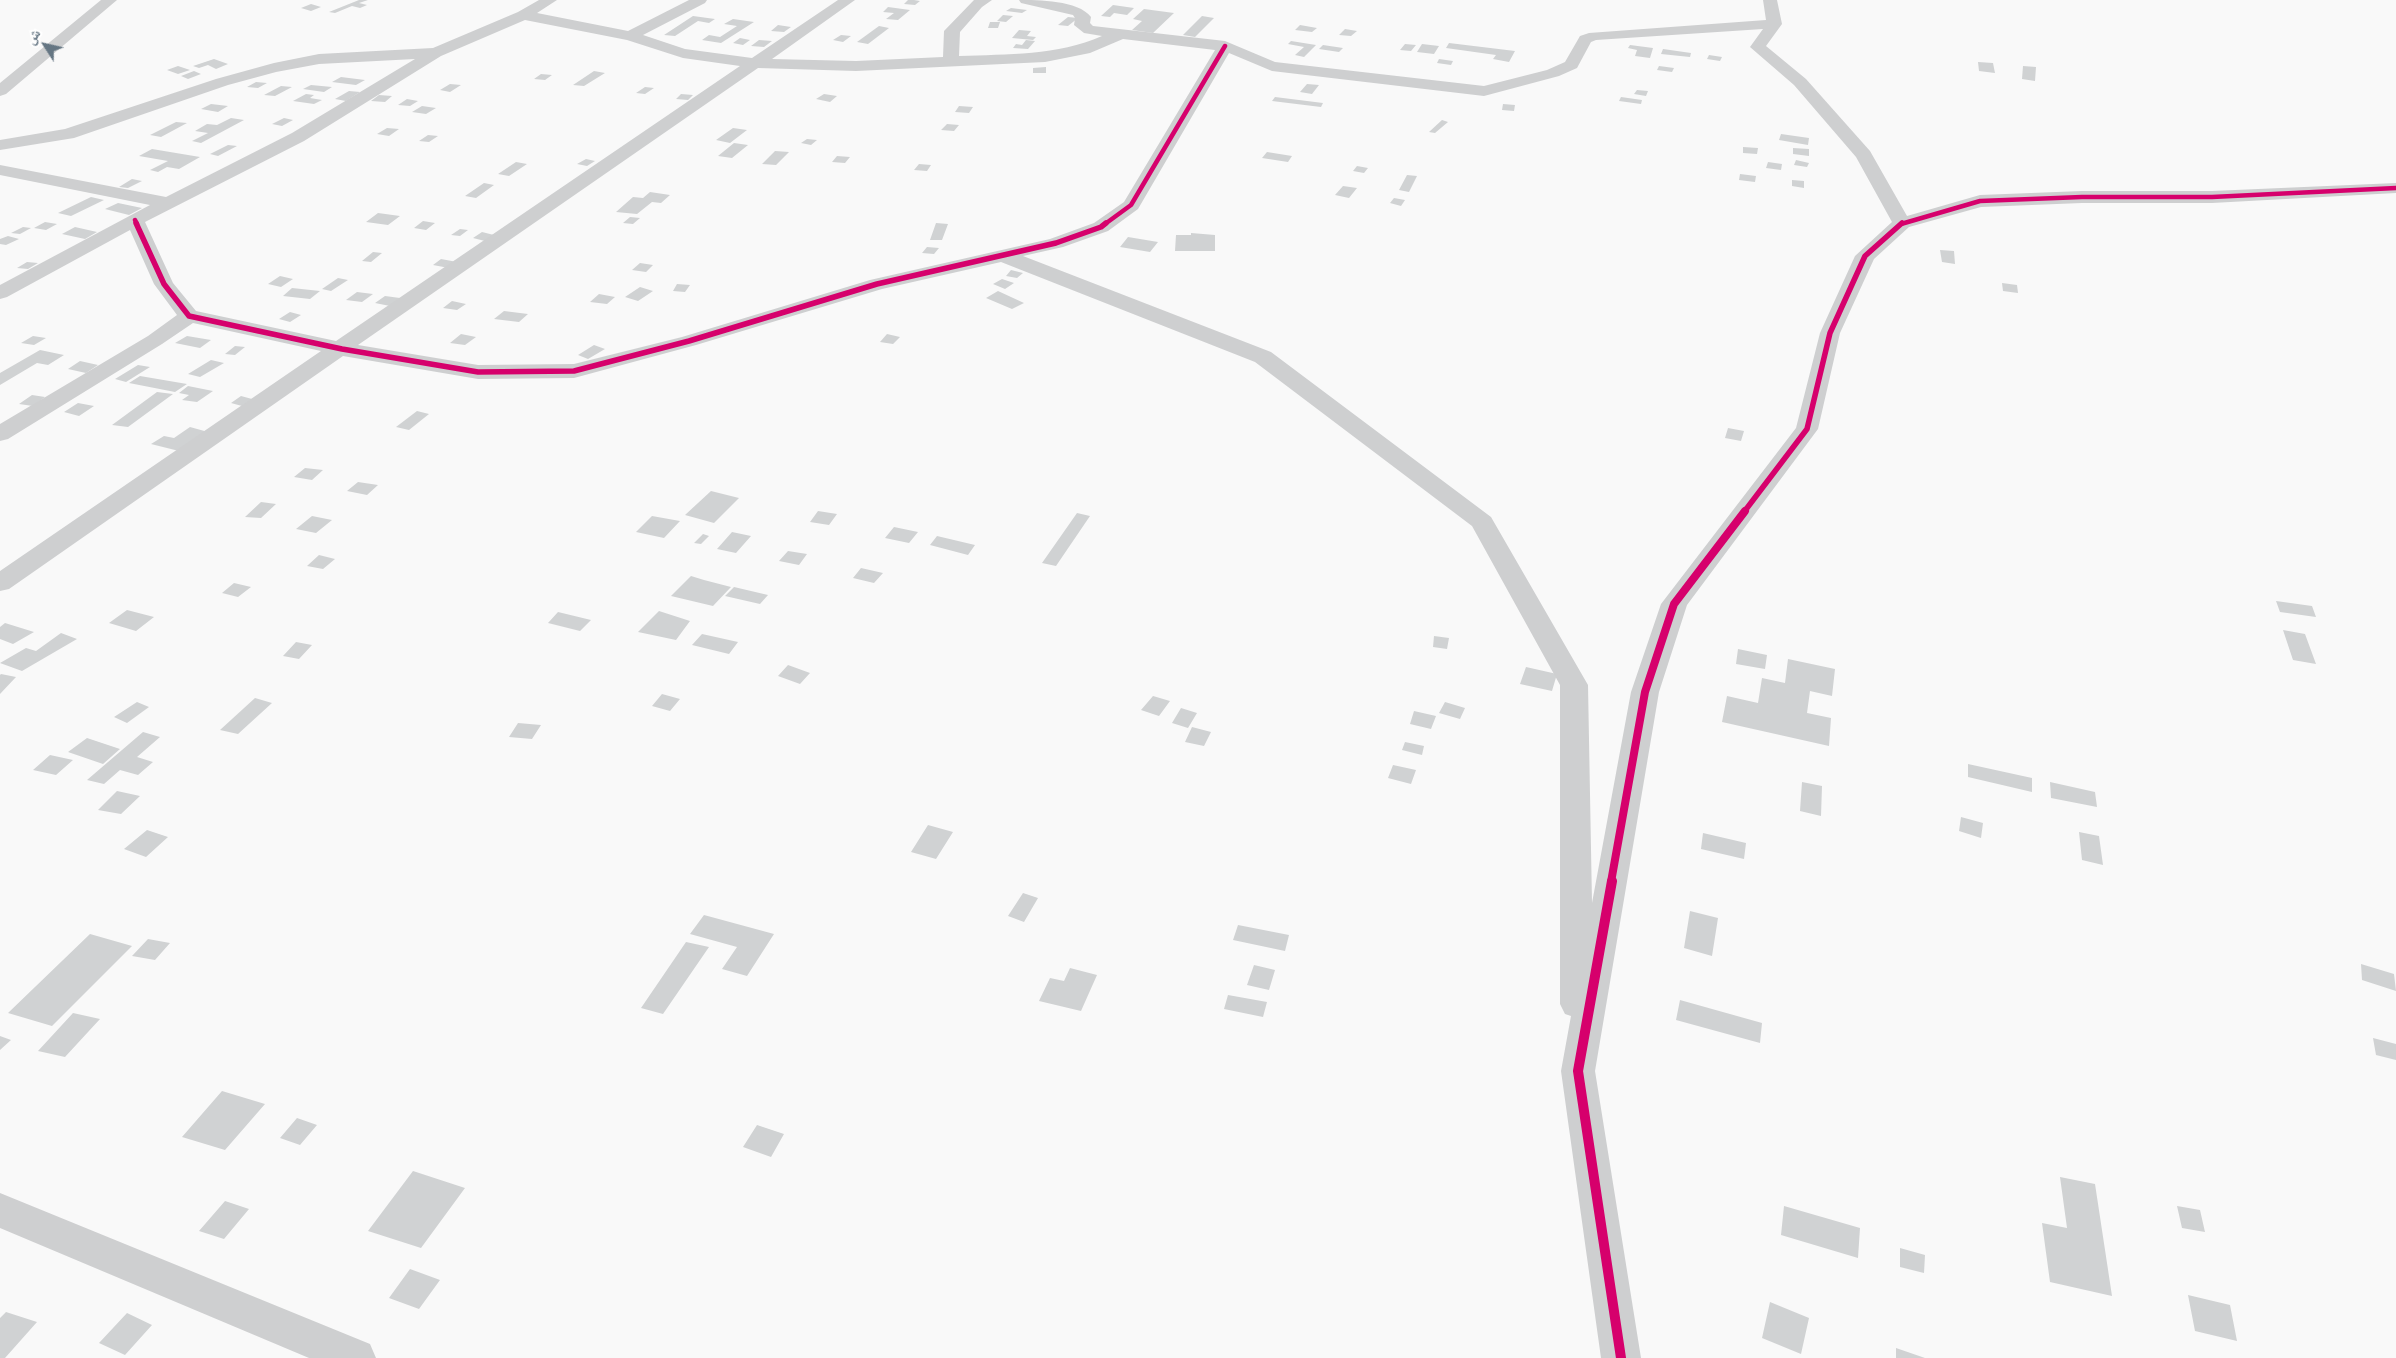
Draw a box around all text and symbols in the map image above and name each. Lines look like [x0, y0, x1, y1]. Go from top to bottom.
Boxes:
north arrow [20, 20, 70, 70]
text: ش [21, 25, 44, 47]

